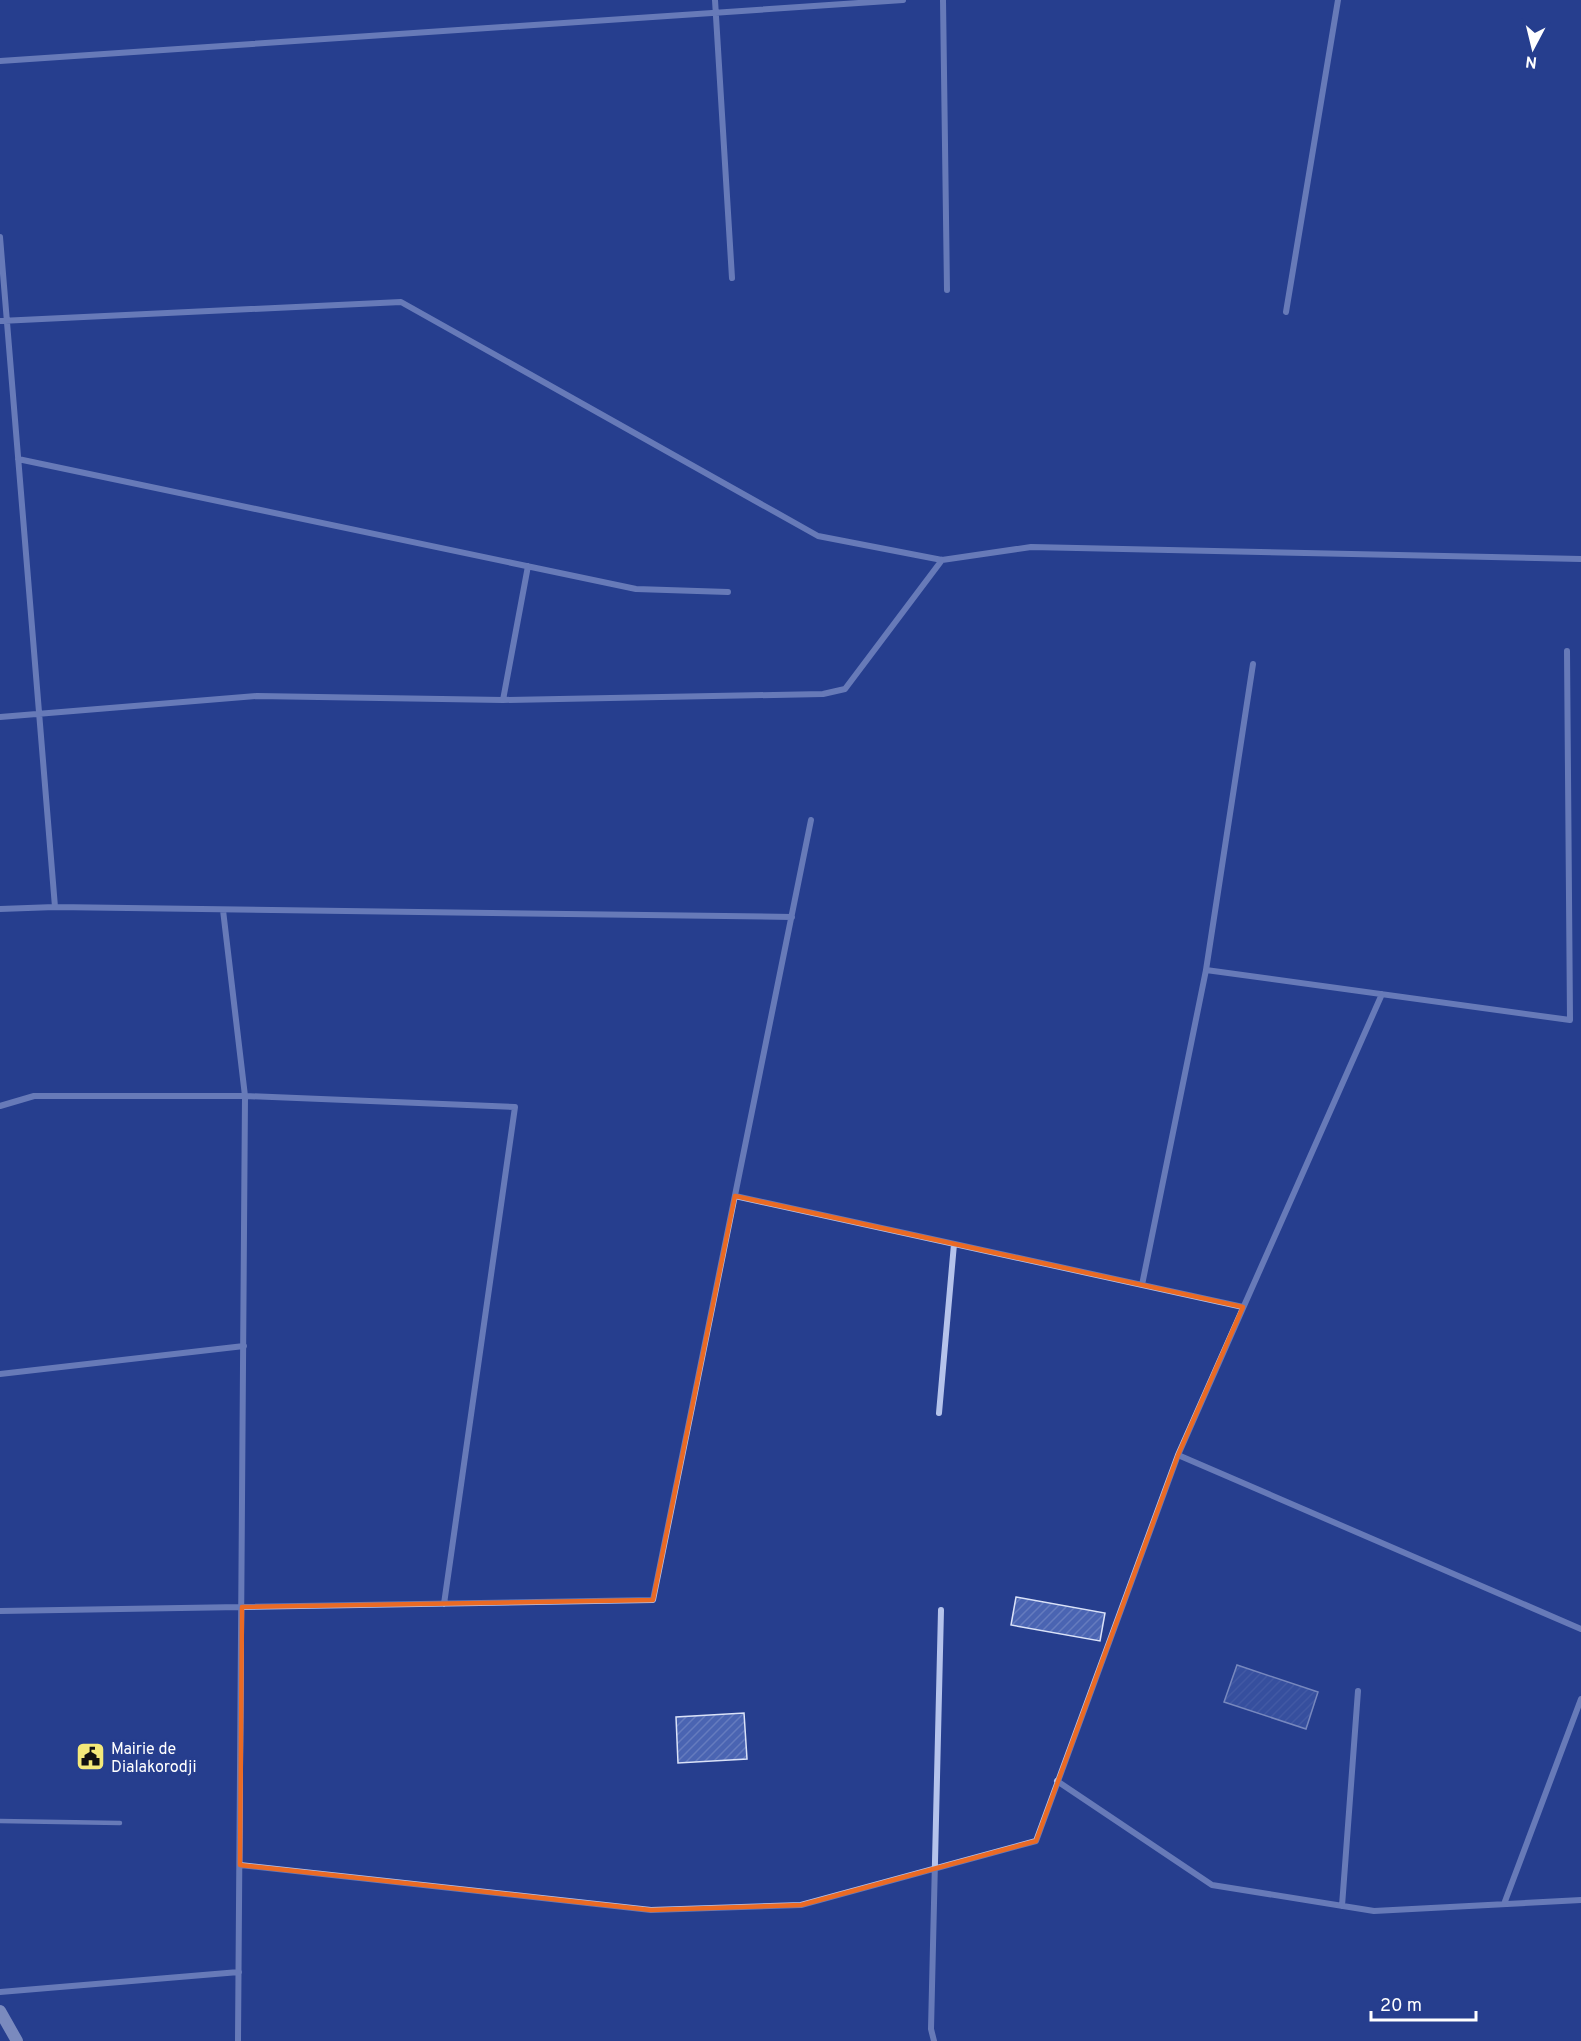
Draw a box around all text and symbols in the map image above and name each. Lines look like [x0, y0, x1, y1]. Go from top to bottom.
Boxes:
north arrow [1503, 18, 1563, 78]
text: N [1524, 50, 1538, 72]
place label: Mairie de Dialakorodji [111, 1740, 196, 1778]
public building icon: Mairie de Dialakorodji [74, 1741, 106, 1773]
scale bar [1371, 1984, 1476, 2022]
text: 20 m [1380, 1995, 1422, 2018]

